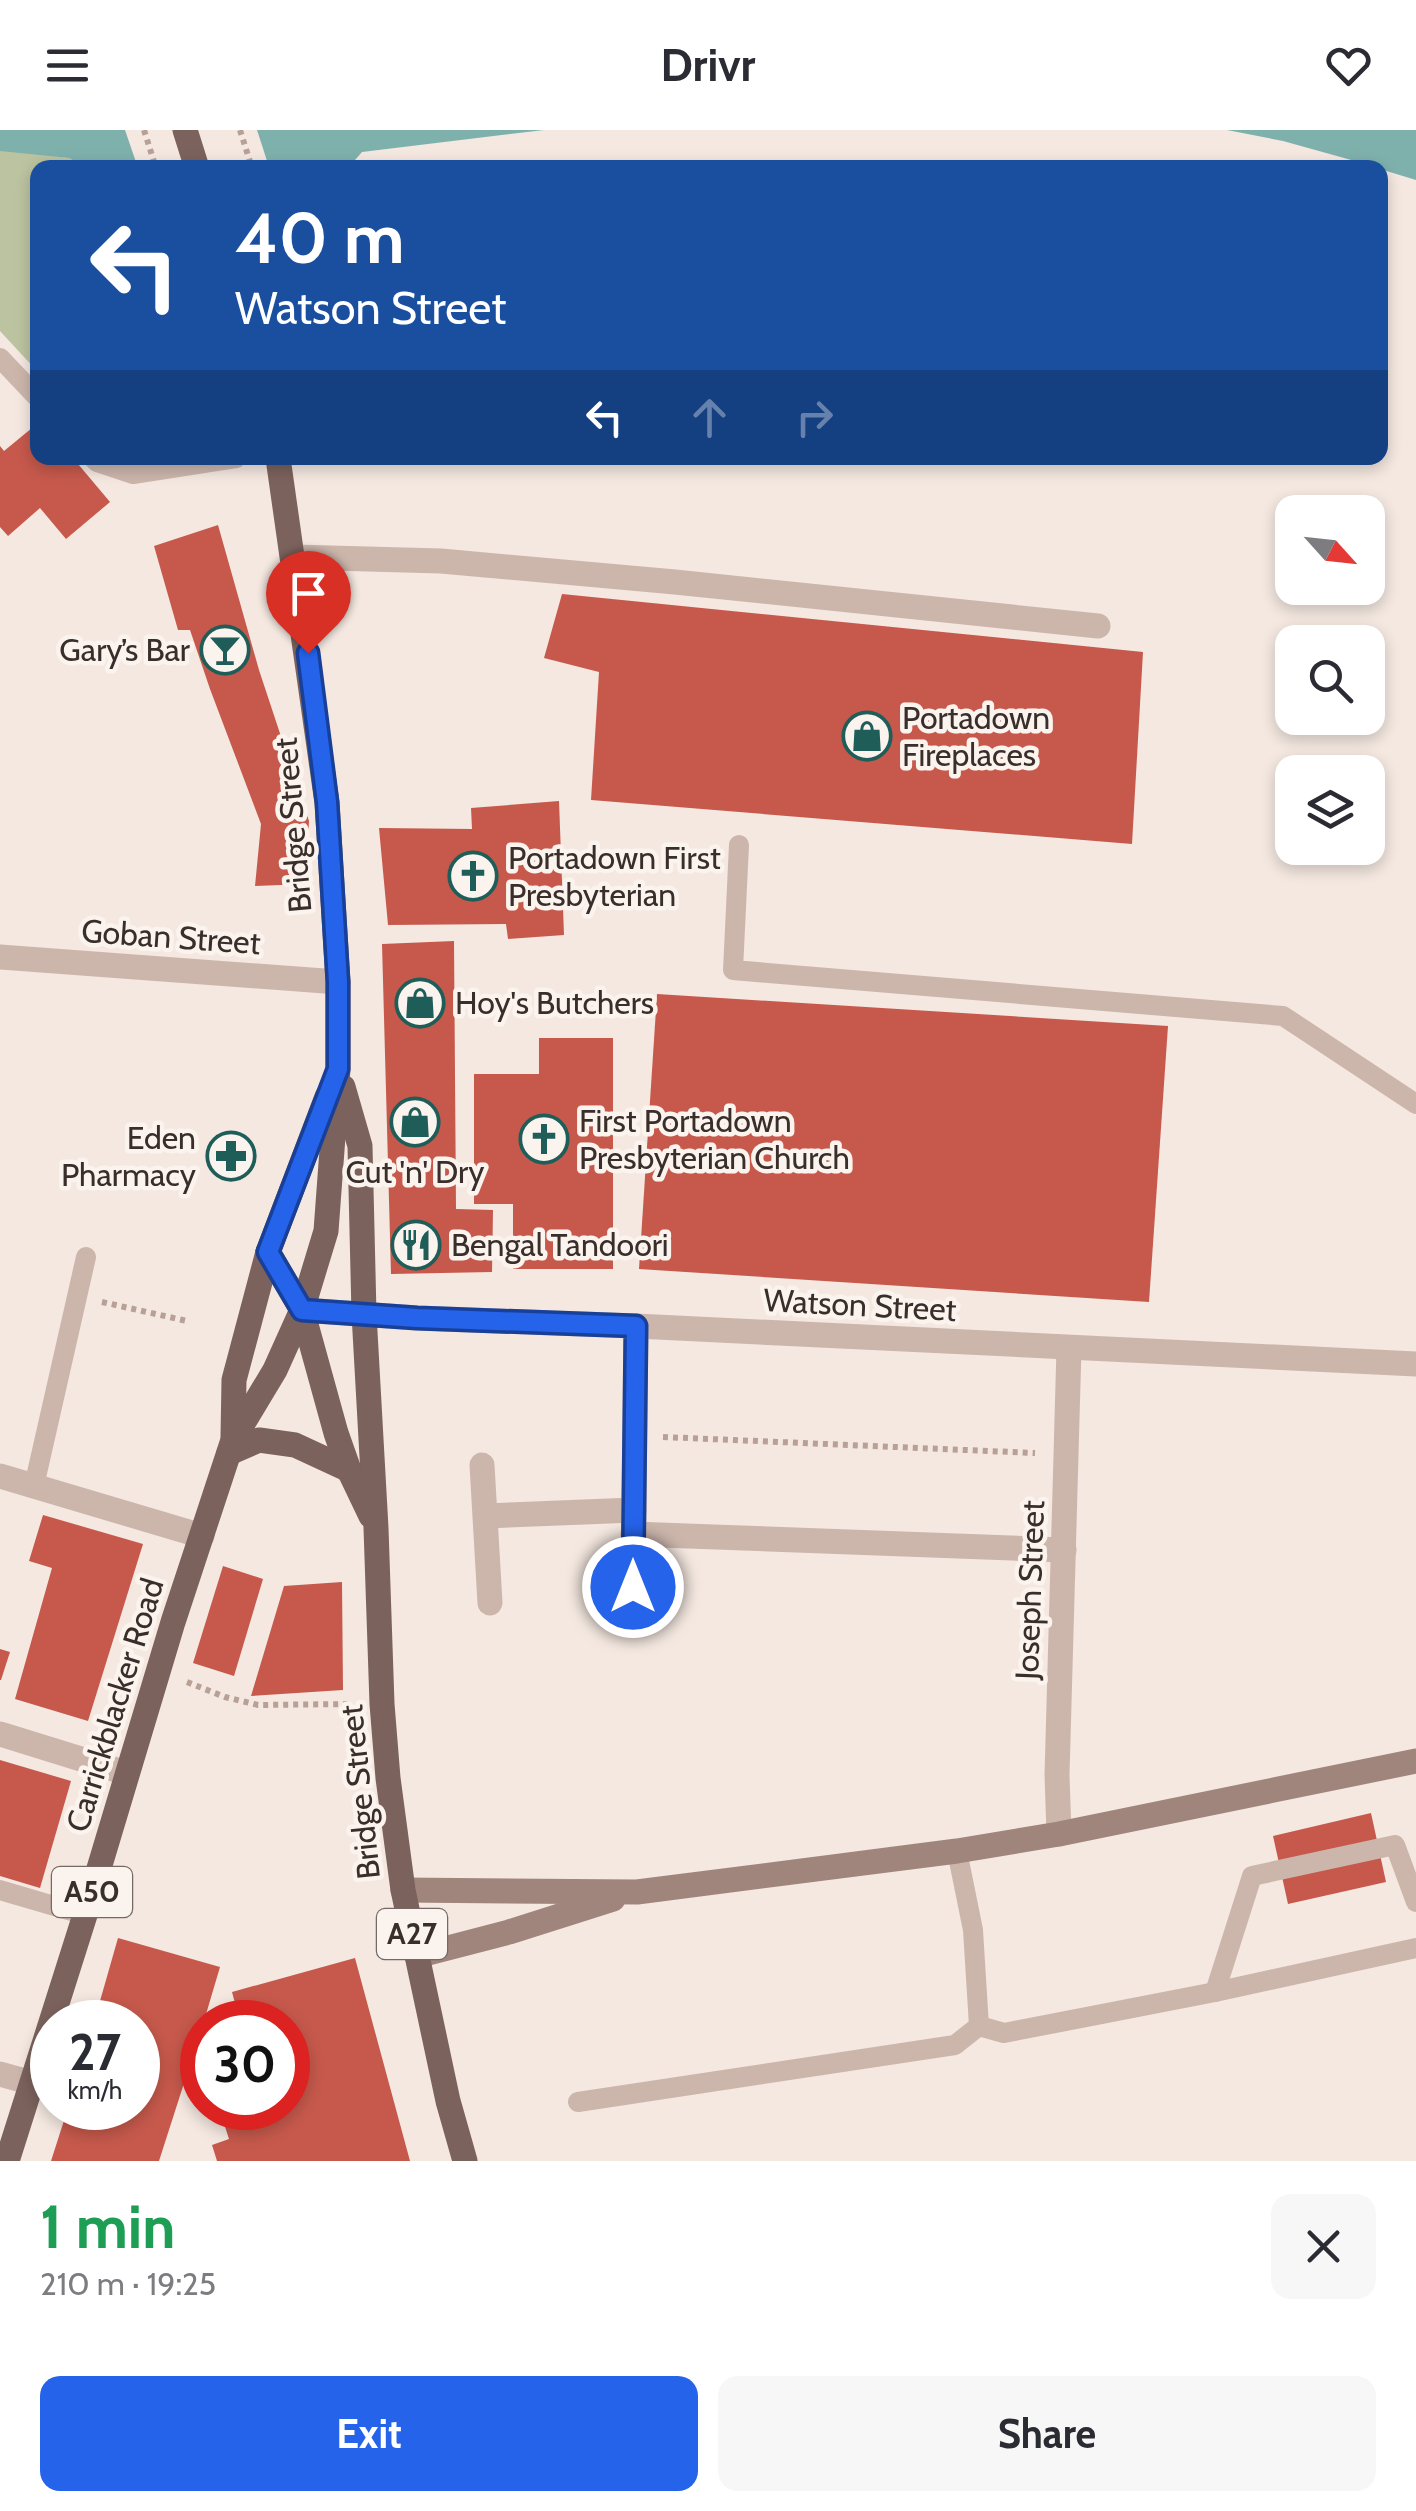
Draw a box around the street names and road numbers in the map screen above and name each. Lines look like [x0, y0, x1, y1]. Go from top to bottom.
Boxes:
street label: Bridge Street [265, 736, 320, 914]
street label: Goban Street [80, 911, 262, 962]
street label: Watson Street [763, 1280, 958, 1329]
street label: Joseph Street [1007, 1499, 1052, 1681]
street label: Carrickblacker Road [57, 1573, 172, 1836]
street label: Bridge Street [331, 1703, 388, 1881]
road number: A50 [52, 1867, 132, 1917]
road number: A27 [377, 1909, 447, 1959]

